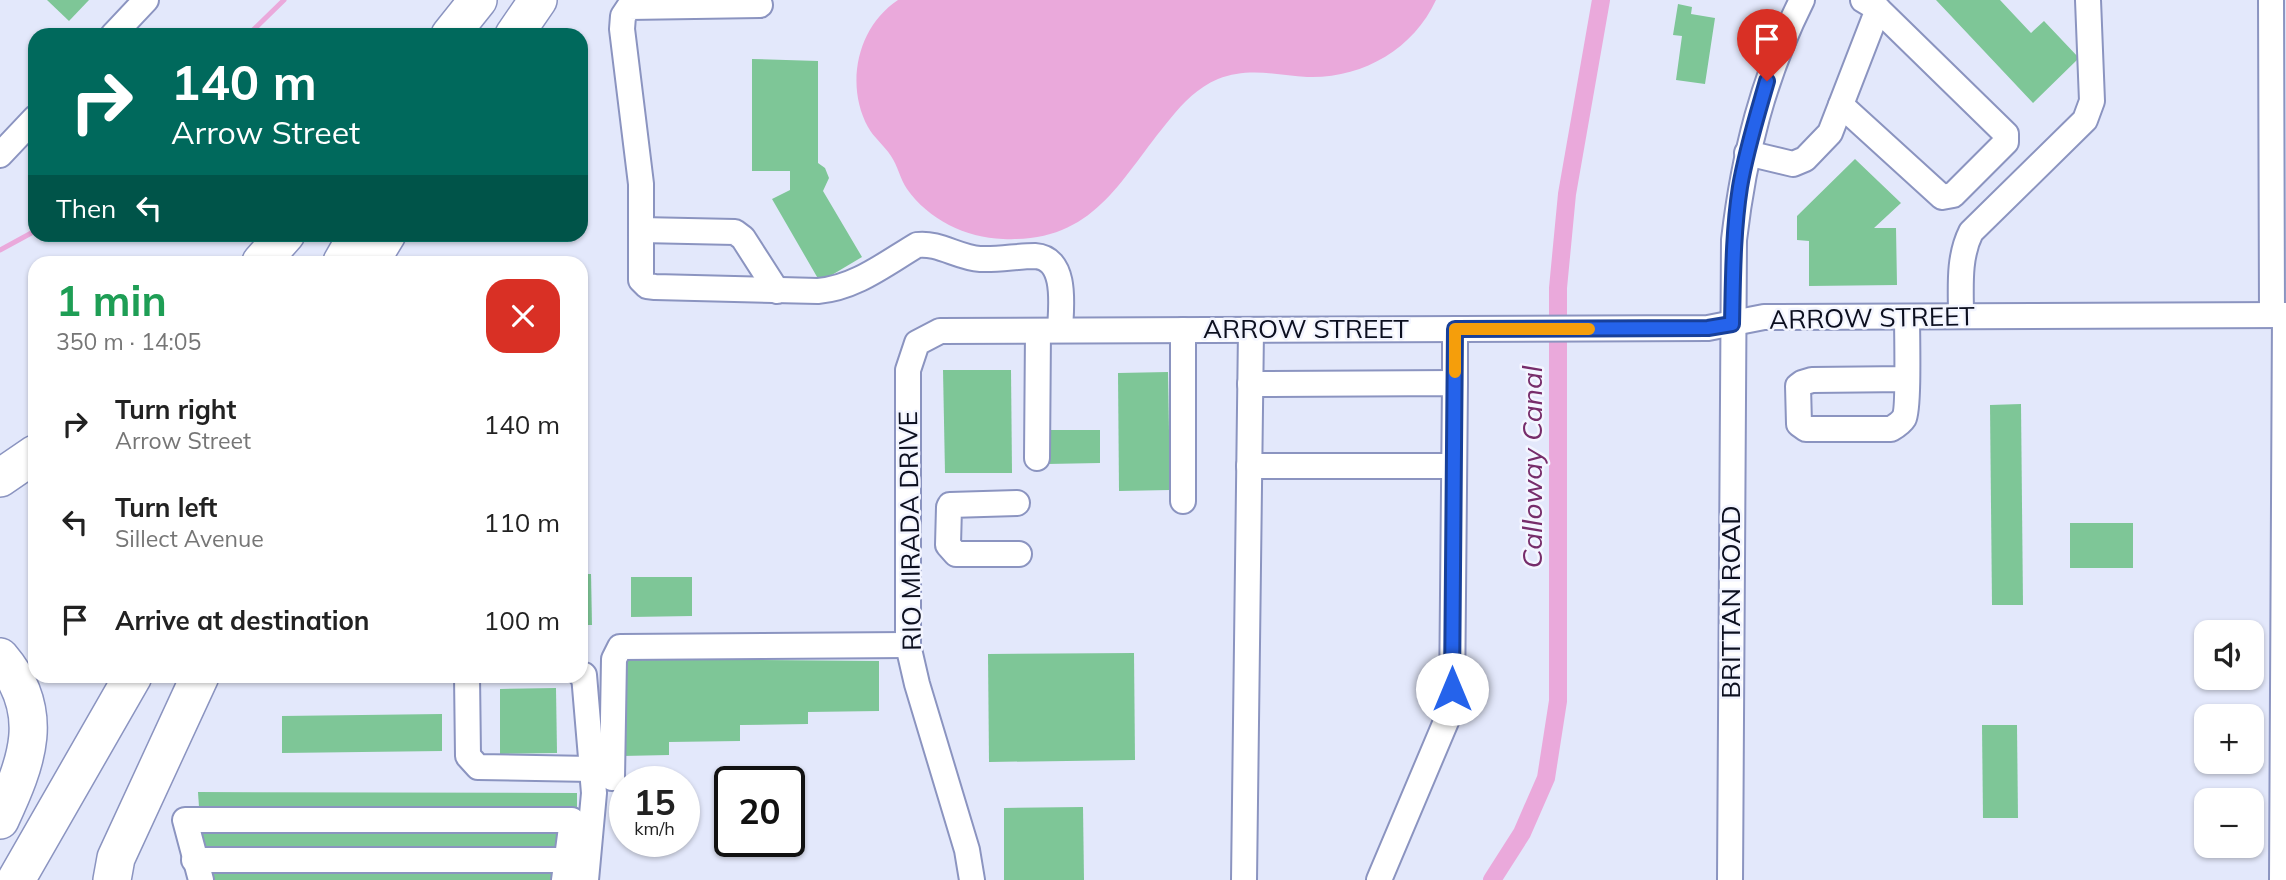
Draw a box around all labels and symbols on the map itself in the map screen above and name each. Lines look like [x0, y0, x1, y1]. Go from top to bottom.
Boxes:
pin [1737, 9, 1797, 81]
street label: ARROW STREET [1769, 299, 1975, 336]
street label: ARROW STREET [1203, 312, 1409, 345]
water label: Calloway Canal [1514, 365, 1549, 568]
street label: RIO MIRADA DRIVE [891, 411, 928, 651]
street label: BRITTAN ROAD [1714, 505, 1747, 699]
position arrow [1415, 652, 1489, 726]
speed limit sign: 20 [714, 766, 805, 857]

